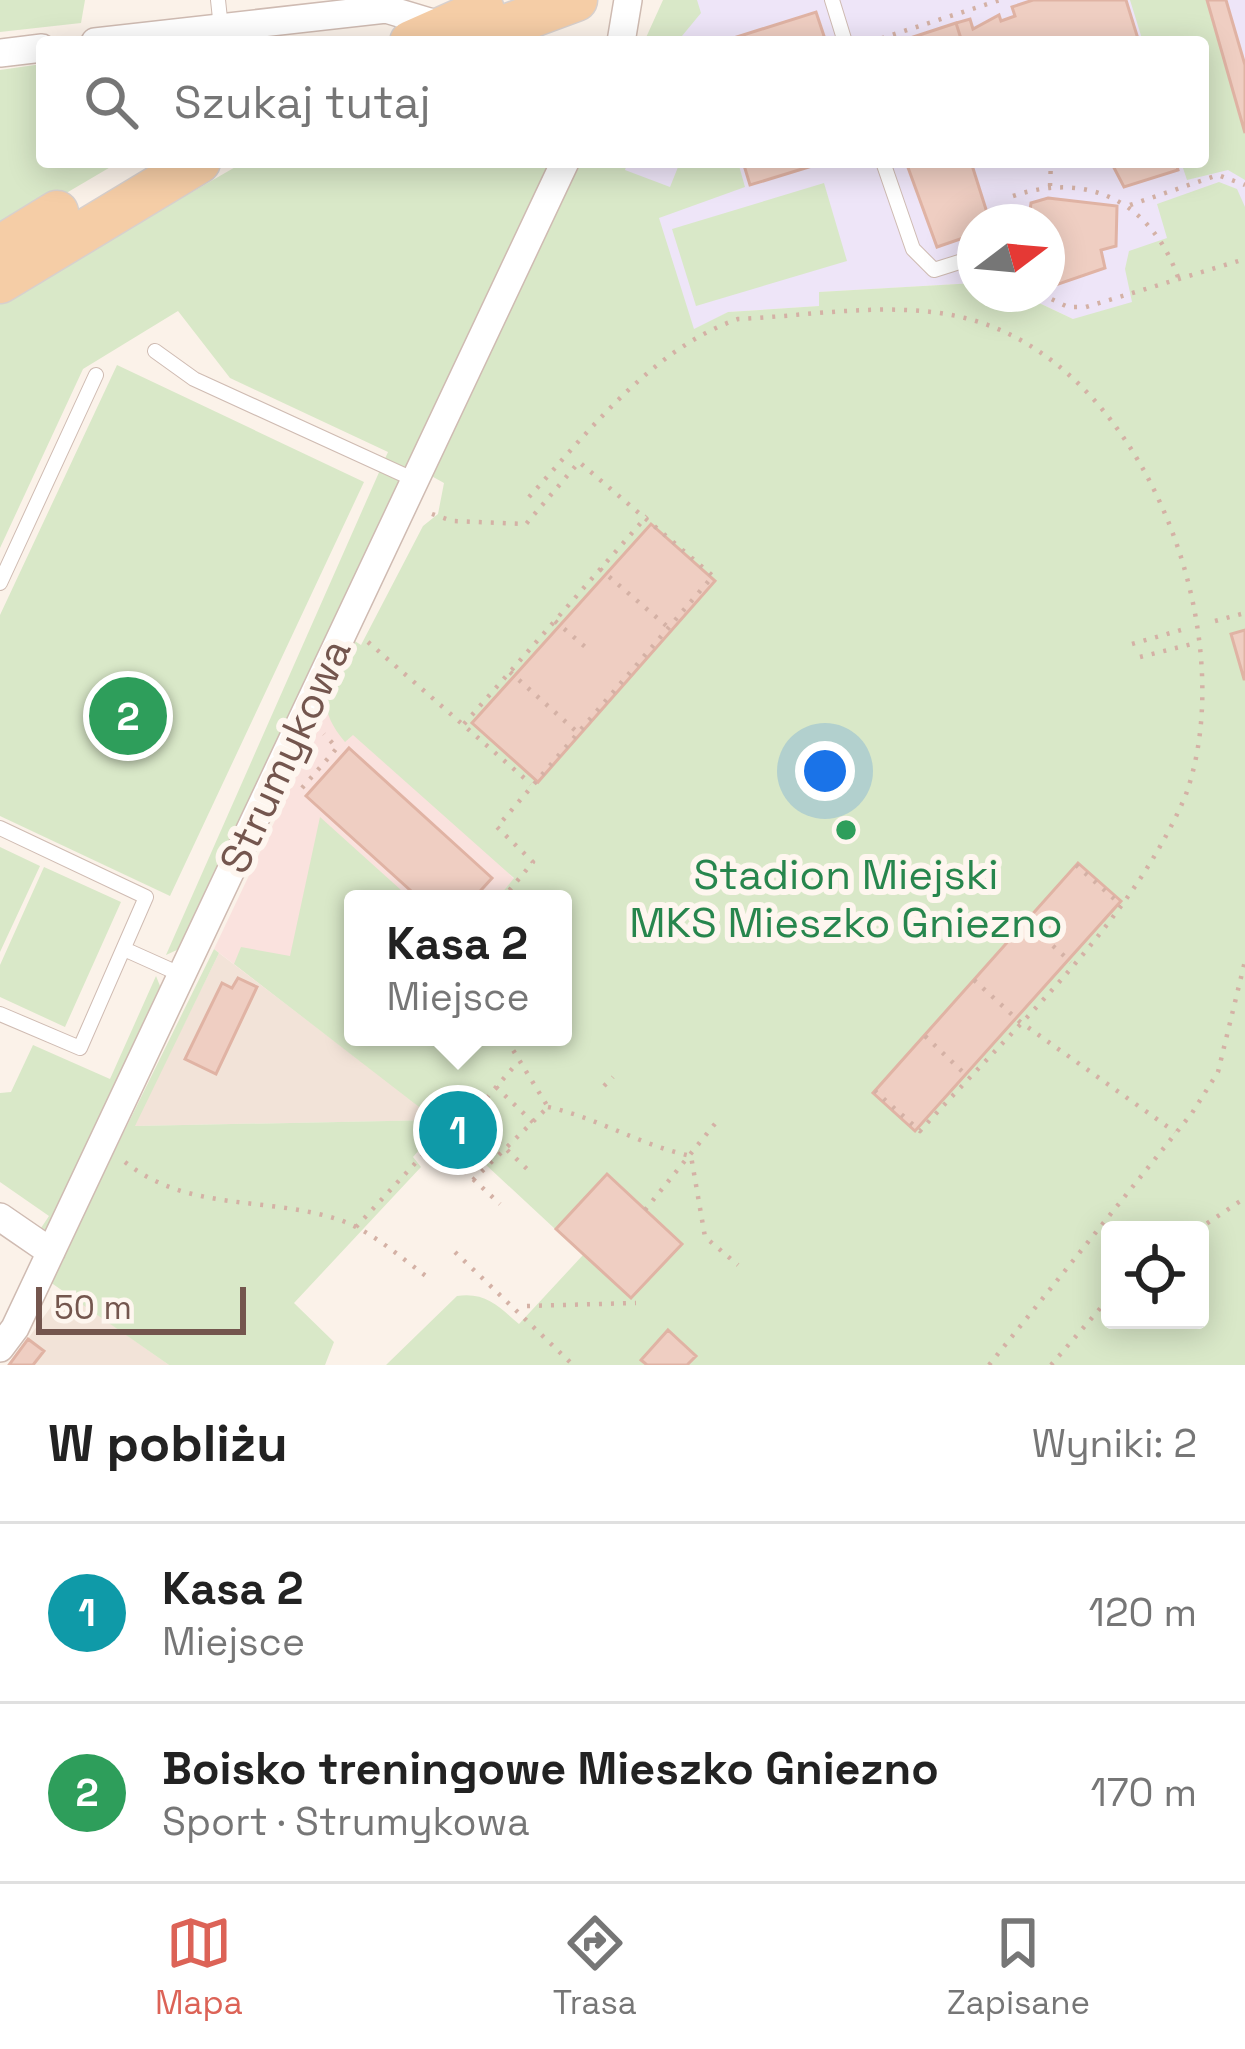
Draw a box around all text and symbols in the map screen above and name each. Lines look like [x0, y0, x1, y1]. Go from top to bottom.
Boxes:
search box [36, 36, 1209, 168]
icon: search [78, 69, 144, 135]
text: Szukaj tutaj [174, 74, 431, 131]
north arrow [957, 204, 1065, 312]
street label: Strumykowa [208, 630, 362, 882]
pin: 2 [89, 671, 167, 761]
your location [795, 741, 855, 801]
marker: Stadion Miejski MKS Mieszko Gniezno [833, 817, 859, 843]
place label: Stadion Miejski MKS Mieszko Gniezno [629, 848, 1063, 949]
popup [344, 890, 572, 1046]
text: Kasa 2 [387, 915, 528, 972]
text: Miejsce [387, 972, 529, 1021]
pin: 1 [419, 1085, 497, 1175]
map controls [1101, 1221, 1209, 1329]
button: locate [1101, 1221, 1209, 1329]
scale bar [36, 1281, 246, 1334]
text: 50 m [54, 1287, 132, 1329]
text: W pobliżu [48, 1411, 288, 1476]
text: Wyniki: 2 [1032, 1419, 1197, 1468]
text: Kasa 2 [162, 1560, 304, 1617]
text: 1 [78, 1588, 96, 1637]
text: 120 m [1089, 1588, 1197, 1637]
text: Miejsce [162, 1617, 305, 1666]
text: Boisko treningowe Mieszko Gniezno [162, 1740, 939, 1797]
text: 2 [75, 1768, 99, 1817]
text: 170 m [1090, 1768, 1197, 1817]
text: Sport · Strumykowa [162, 1797, 530, 1846]
tab: Mapa [155, 1910, 243, 2024]
tab: Trasa [553, 1910, 637, 2024]
tab: Zapisane [947, 1910, 1090, 2024]

